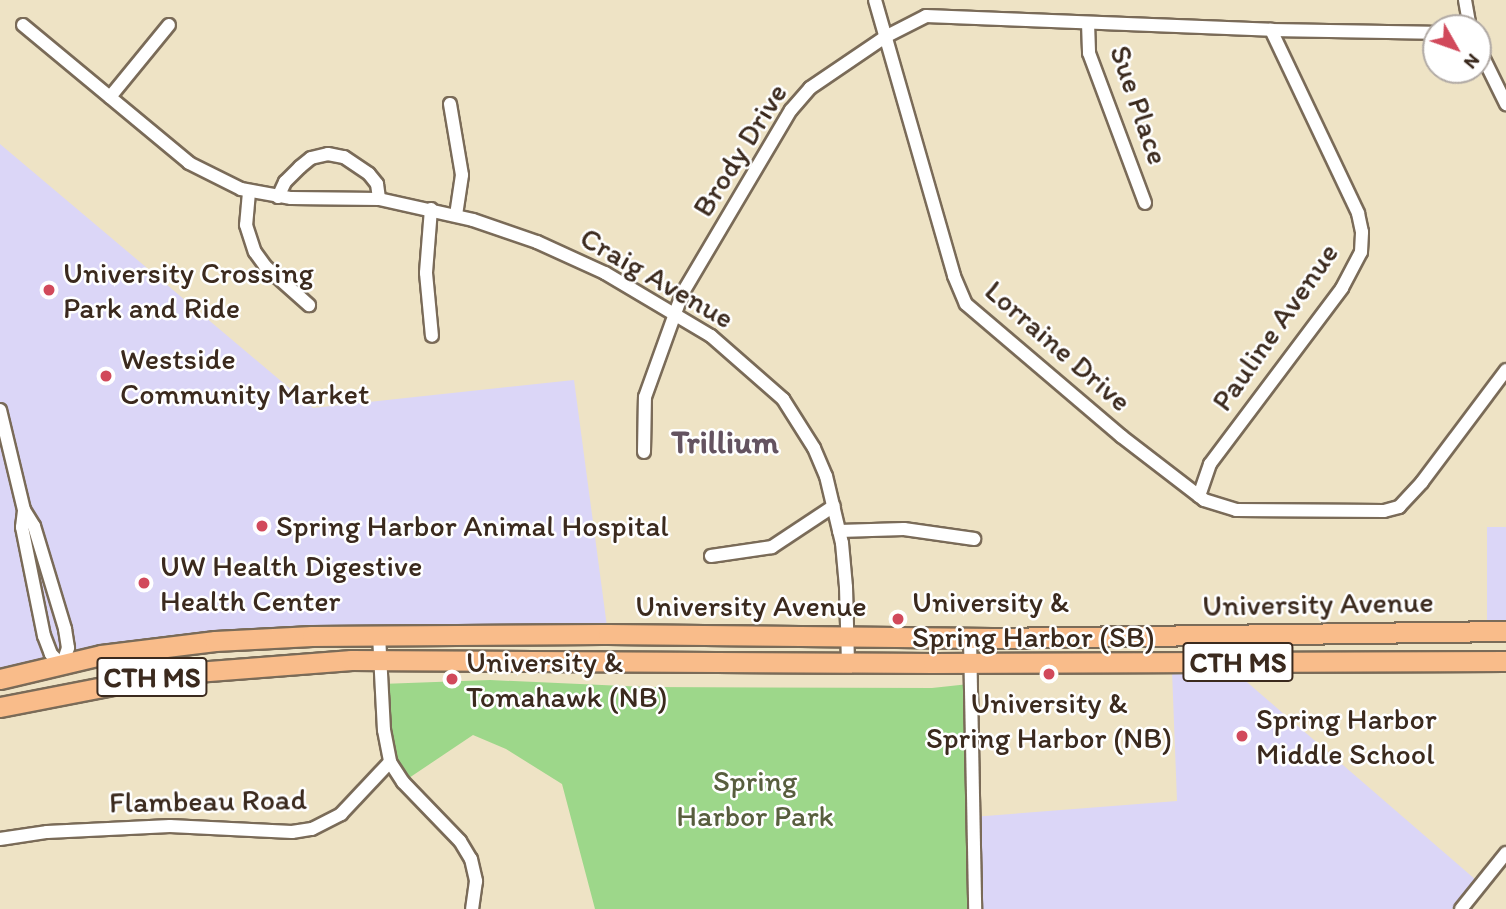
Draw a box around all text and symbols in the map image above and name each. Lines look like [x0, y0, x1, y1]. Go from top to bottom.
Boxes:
north arrow [1422, 14, 1492, 84]
street label: Sue Place [1102, 41, 1176, 169]
text: N [1459, 49, 1485, 74]
street label: Brody Drive [685, 76, 795, 224]
street label: Craig Avenue [574, 220, 740, 336]
street label: Pauline Avenue [1204, 237, 1346, 417]
place label: University Crossing Park and Ride [63, 255, 314, 326]
street label: Lorraine Drive [978, 273, 1138, 419]
marker: University Crossing Park and Ride [41, 282, 57, 298]
place label: Westside Community Market [120, 341, 369, 412]
marker: Westside Community Market [98, 368, 114, 384]
district label: Trillium [671, 423, 779, 461]
place label: Spring Harbor Animal Hospital [276, 508, 670, 544]
marker: Spring Harbor Animal Hospital [254, 518, 270, 534]
place label: UW Health Digestive Health Center [160, 548, 422, 618]
marker: UW Health Digestive Health Center [134, 573, 154, 593]
place label: University & Spring Harbor (SB) [912, 584, 1156, 654]
street label: University Avenue [1202, 584, 1434, 624]
street label: University Avenue [635, 588, 867, 624]
marker: University & Spring Harbor (SB) [890, 611, 906, 627]
road number: CTH MS [1182, 638, 1294, 686]
place label: University & Tomahawk (NB) [466, 644, 668, 714]
road number: CTH MS [96, 652, 208, 702]
marker: University & Spring Harbor (NB) [1041, 666, 1057, 682]
marker: University & Tomahawk (NB) [444, 671, 460, 687]
place label: University & Spring Harbor (NB) [925, 685, 1173, 756]
place label: Spring Harbor Middle School [1256, 701, 1438, 772]
marker: Spring Harbor Middle School [1234, 728, 1250, 744]
park label: Spring Harbor Park [677, 763, 833, 834]
street label: Flambeau Road [109, 781, 307, 821]

